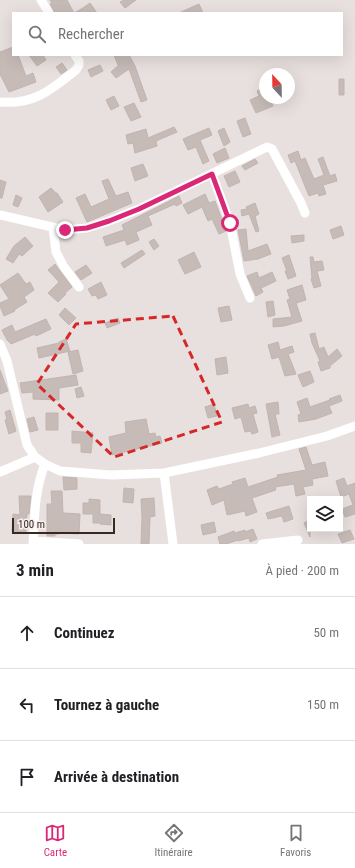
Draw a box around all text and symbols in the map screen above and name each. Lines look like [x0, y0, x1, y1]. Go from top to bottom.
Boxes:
search box [12, 12, 343, 56]
icon: search [26, 23, 48, 45]
text: Rechercher [58, 25, 124, 43]
north arrow [259, 68, 295, 104]
route start [221, 214, 239, 232]
route end [56, 221, 74, 239]
map controls [307, 496, 343, 532]
button: layers [307, 496, 343, 532]
scale bar [12, 516, 115, 535]
text: 100 m [18, 518, 45, 531]
text: 3 min [16, 560, 54, 580]
text: À pied · 200 m [265, 563, 339, 578]
icon: ahead [16, 622, 38, 644]
text: Continuez [54, 624, 115, 642]
text: 50 m [313, 625, 339, 640]
icon: left [16, 694, 38, 716]
text: Tournez à gauche [54, 696, 159, 714]
text: 150 m [307, 697, 339, 712]
icon: arrive [16, 766, 38, 788]
text: Arrivée à destination [54, 768, 179, 786]
tab: Carte [44, 822, 67, 859]
tab: Itinéraire [154, 822, 193, 859]
tab: Favoris [280, 822, 311, 859]

